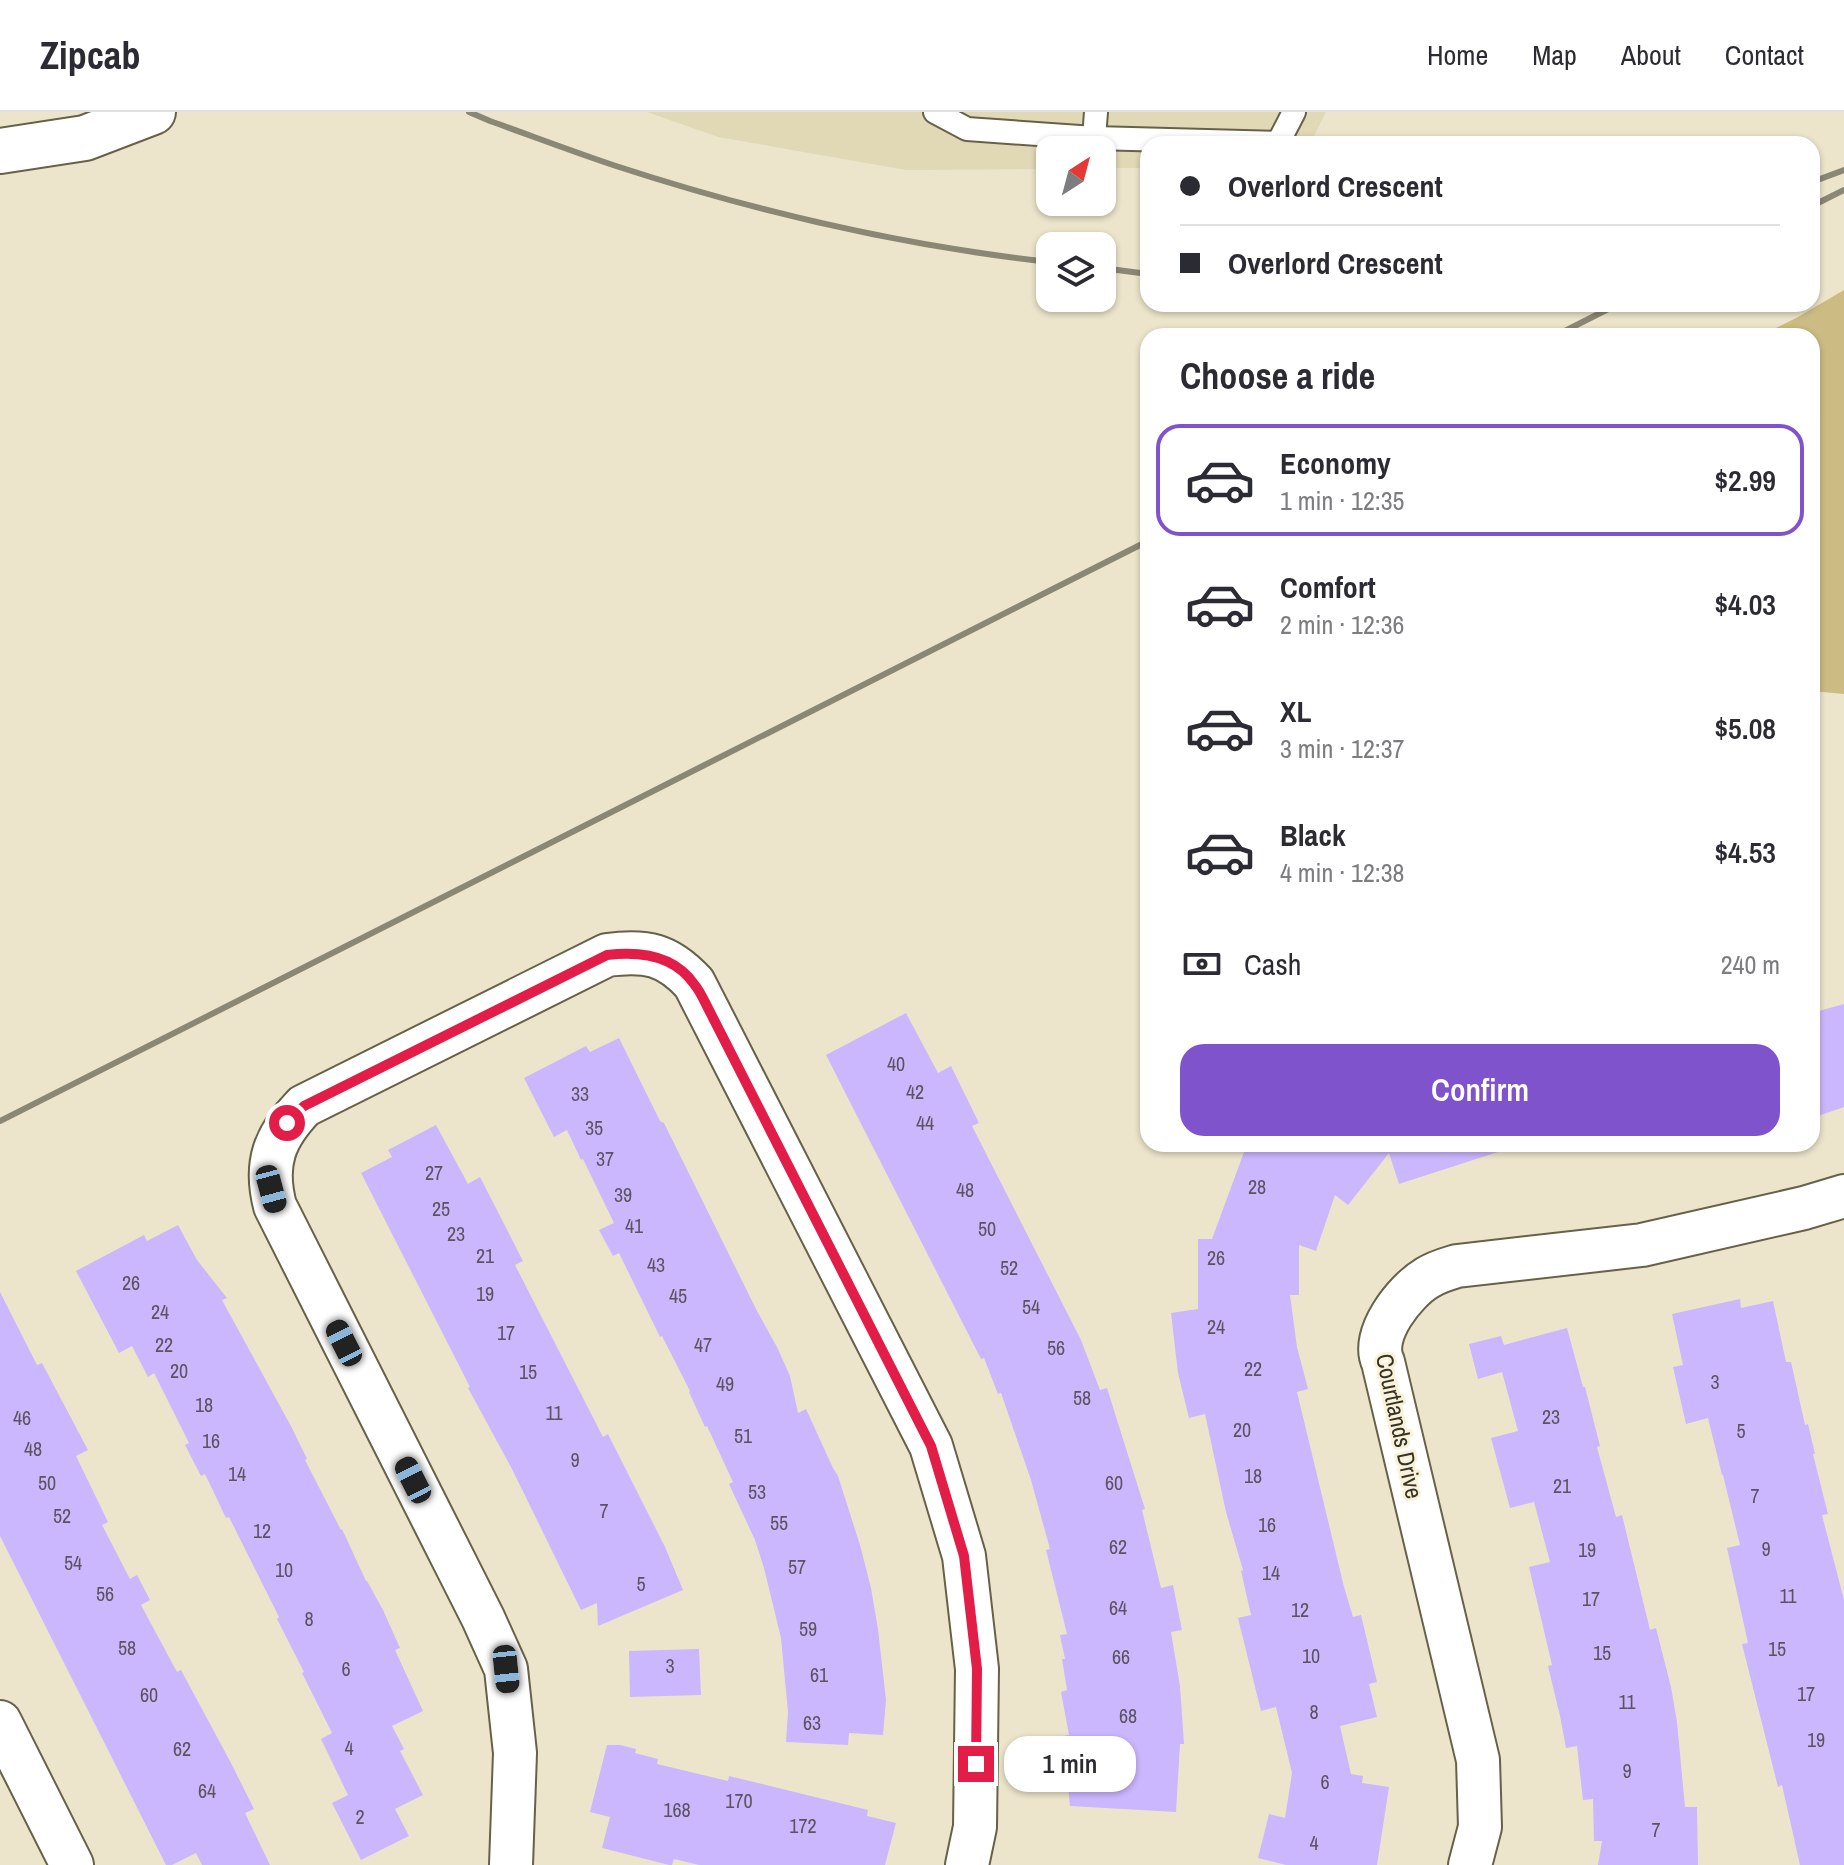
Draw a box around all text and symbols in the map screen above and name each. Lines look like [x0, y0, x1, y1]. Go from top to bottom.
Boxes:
text: Zipcab [40, 30, 140, 81]
text: Home [1427, 36, 1488, 74]
text: Map [1532, 36, 1577, 74]
text: About [1621, 36, 1681, 74]
text: Contact [1725, 36, 1804, 74]
north arrow [1036, 136, 1116, 216]
map controls [1036, 136, 1116, 312]
text: Overlord Crescent [1228, 166, 1443, 206]
button: layers [1036, 232, 1116, 312]
text: Overlord Crescent [1228, 243, 1443, 283]
text: Choose a ride [1180, 352, 1375, 400]
text: Economy [1280, 443, 1391, 483]
icon: car [1184, 444, 1256, 516]
text: $2.99 [1714, 460, 1776, 500]
text: 1 min · 12:35 [1280, 483, 1404, 518]
text: Comfort [1280, 567, 1376, 607]
icon: car [1184, 568, 1256, 640]
text: $4.03 [1714, 584, 1776, 624]
text: 2 min · 12:36 [1280, 607, 1404, 642]
text: XL [1280, 691, 1311, 731]
icon: car [1184, 692, 1256, 764]
text: $5.08 [1714, 708, 1776, 748]
text: 3 min · 12:37 [1280, 731, 1404, 766]
text: Black [1280, 815, 1346, 855]
icon: car [1184, 816, 1256, 888]
text: $4.53 [1714, 832, 1776, 872]
text: 4 min · 12:38 [1280, 855, 1404, 890]
icon: cash [1180, 942, 1224, 986]
text: Cash [1244, 944, 1301, 984]
text: 240 m [1721, 947, 1780, 982]
button: Confirm [1180, 1044, 1780, 1136]
house number: 40 [887, 1050, 905, 1077]
house number: 42 [906, 1078, 924, 1105]
house number: 33 [571, 1080, 589, 1107]
route start [269, 1105, 305, 1141]
house number: 44 [916, 1109, 934, 1136]
house number: 35 [585, 1114, 603, 1141]
house number: 37 [596, 1145, 614, 1172]
house number: 27 [425, 1159, 443, 1186]
car [253, 1163, 289, 1215]
house number: 28 [1248, 1173, 1266, 1200]
house number: 48 [956, 1176, 974, 1203]
house number: 39 [614, 1181, 632, 1208]
house number: 25 [432, 1195, 450, 1222]
house number: 41 [625, 1212, 643, 1239]
house number: 50 [978, 1215, 996, 1242]
house number: 23 [447, 1220, 465, 1247]
house number: 21 [476, 1242, 494, 1269]
house number: 26 [1207, 1244, 1225, 1271]
house number: 43 [647, 1251, 665, 1278]
house number: 52 [1000, 1254, 1018, 1281]
house number: 26 [122, 1269, 140, 1296]
house number: 19 [476, 1280, 494, 1307]
house number: 45 [669, 1282, 687, 1309]
house number: 54 [1022, 1293, 1040, 1320]
house number: 24 [151, 1298, 169, 1325]
house number: 24 [1207, 1313, 1225, 1340]
car [322, 1316, 366, 1370]
house number: 17 [497, 1319, 515, 1346]
house number: 22 [155, 1331, 173, 1358]
house number: 47 [694, 1331, 712, 1358]
house number: 56 [1047, 1334, 1065, 1361]
street label: Courtlands Drive [1369, 1350, 1431, 1502]
house number: 22 [1244, 1355, 1262, 1382]
house number: 20 [170, 1357, 188, 1384]
house number: 15 [519, 1358, 537, 1385]
house number: 3 [1710, 1368, 1720, 1395]
house number: 49 [716, 1370, 734, 1397]
house number: 58 [1073, 1384, 1091, 1411]
house number: 18 [195, 1391, 213, 1418]
house number: 11 [545, 1399, 563, 1426]
house number: 23 [1542, 1403, 1560, 1430]
house number: 46 [13, 1404, 31, 1431]
house number: 20 [1233, 1416, 1251, 1443]
house number: 5 [1736, 1417, 1746, 1444]
house number: 51 [734, 1422, 752, 1449]
house number: 16 [202, 1427, 220, 1454]
house number: 48 [24, 1435, 42, 1462]
house number: 9 [570, 1446, 580, 1473]
car [391, 1453, 435, 1507]
house number: 14 [228, 1460, 246, 1487]
house number: 18 [1244, 1462, 1262, 1489]
house number: 50 [38, 1469, 56, 1496]
house number: 60 [1105, 1469, 1123, 1496]
house number: 21 [1553, 1472, 1571, 1499]
house number: 53 [748, 1478, 766, 1505]
house number: 7 [1750, 1482, 1760, 1509]
house number: 7 [599, 1497, 609, 1524]
house number: 52 [53, 1502, 71, 1529]
house number: 55 [770, 1509, 788, 1536]
house number: 16 [1258, 1511, 1276, 1538]
house number: 12 [253, 1517, 271, 1544]
house number: 62 [1109, 1533, 1127, 1560]
house number: 9 [1761, 1535, 1771, 1562]
house number: 19 [1578, 1536, 1596, 1563]
house number: 54 [64, 1549, 82, 1576]
house number: 57 [788, 1553, 806, 1580]
house number: 10 [275, 1556, 293, 1583]
house number: 14 [1262, 1559, 1280, 1586]
house number: 5 [636, 1570, 646, 1597]
house number: 56 [96, 1580, 114, 1607]
house number: 11 [1779, 1582, 1797, 1609]
house number: 17 [1582, 1585, 1600, 1612]
house number: 64 [1109, 1594, 1127, 1621]
house number: 12 [1291, 1596, 1309, 1623]
house number: 8 [304, 1605, 314, 1632]
house number: 59 [799, 1615, 817, 1642]
house number: 58 [118, 1634, 136, 1661]
house number: 15 [1768, 1635, 1786, 1662]
house number: 15 [1593, 1639, 1611, 1666]
house number: 10 [1302, 1642, 1320, 1669]
house number: 66 [1112, 1643, 1130, 1670]
car [492, 1644, 520, 1694]
house number: 3 [665, 1652, 675, 1679]
house number: 6 [341, 1655, 351, 1682]
house number: 61 [810, 1661, 828, 1688]
house number: 17 [1797, 1680, 1815, 1707]
house number: 60 [140, 1681, 158, 1708]
house number: 11 [1618, 1688, 1636, 1715]
house number: 8 [1309, 1698, 1319, 1725]
house number: 68 [1119, 1702, 1137, 1729]
house number: 63 [803, 1709, 821, 1736]
house number: 19 [1807, 1726, 1825, 1753]
house number: 4 [344, 1734, 354, 1761]
house number: 62 [173, 1735, 191, 1762]
callout: 1 min [1004, 1736, 1136, 1792]
route end [958, 1746, 994, 1782]
text: 1 min [1043, 1746, 1097, 1781]
house number: 9 [1622, 1757, 1632, 1784]
house number: 6 [1320, 1768, 1330, 1795]
house number: 64 [198, 1777, 216, 1804]
house number: 170 [725, 1787, 753, 1814]
house number: 168 [663, 1796, 691, 1823]
house number: 2 [355, 1803, 365, 1830]
house number: 172 [789, 1812, 817, 1839]
house number: 7 [1651, 1816, 1661, 1843]
house number: 4 [1309, 1829, 1319, 1856]

